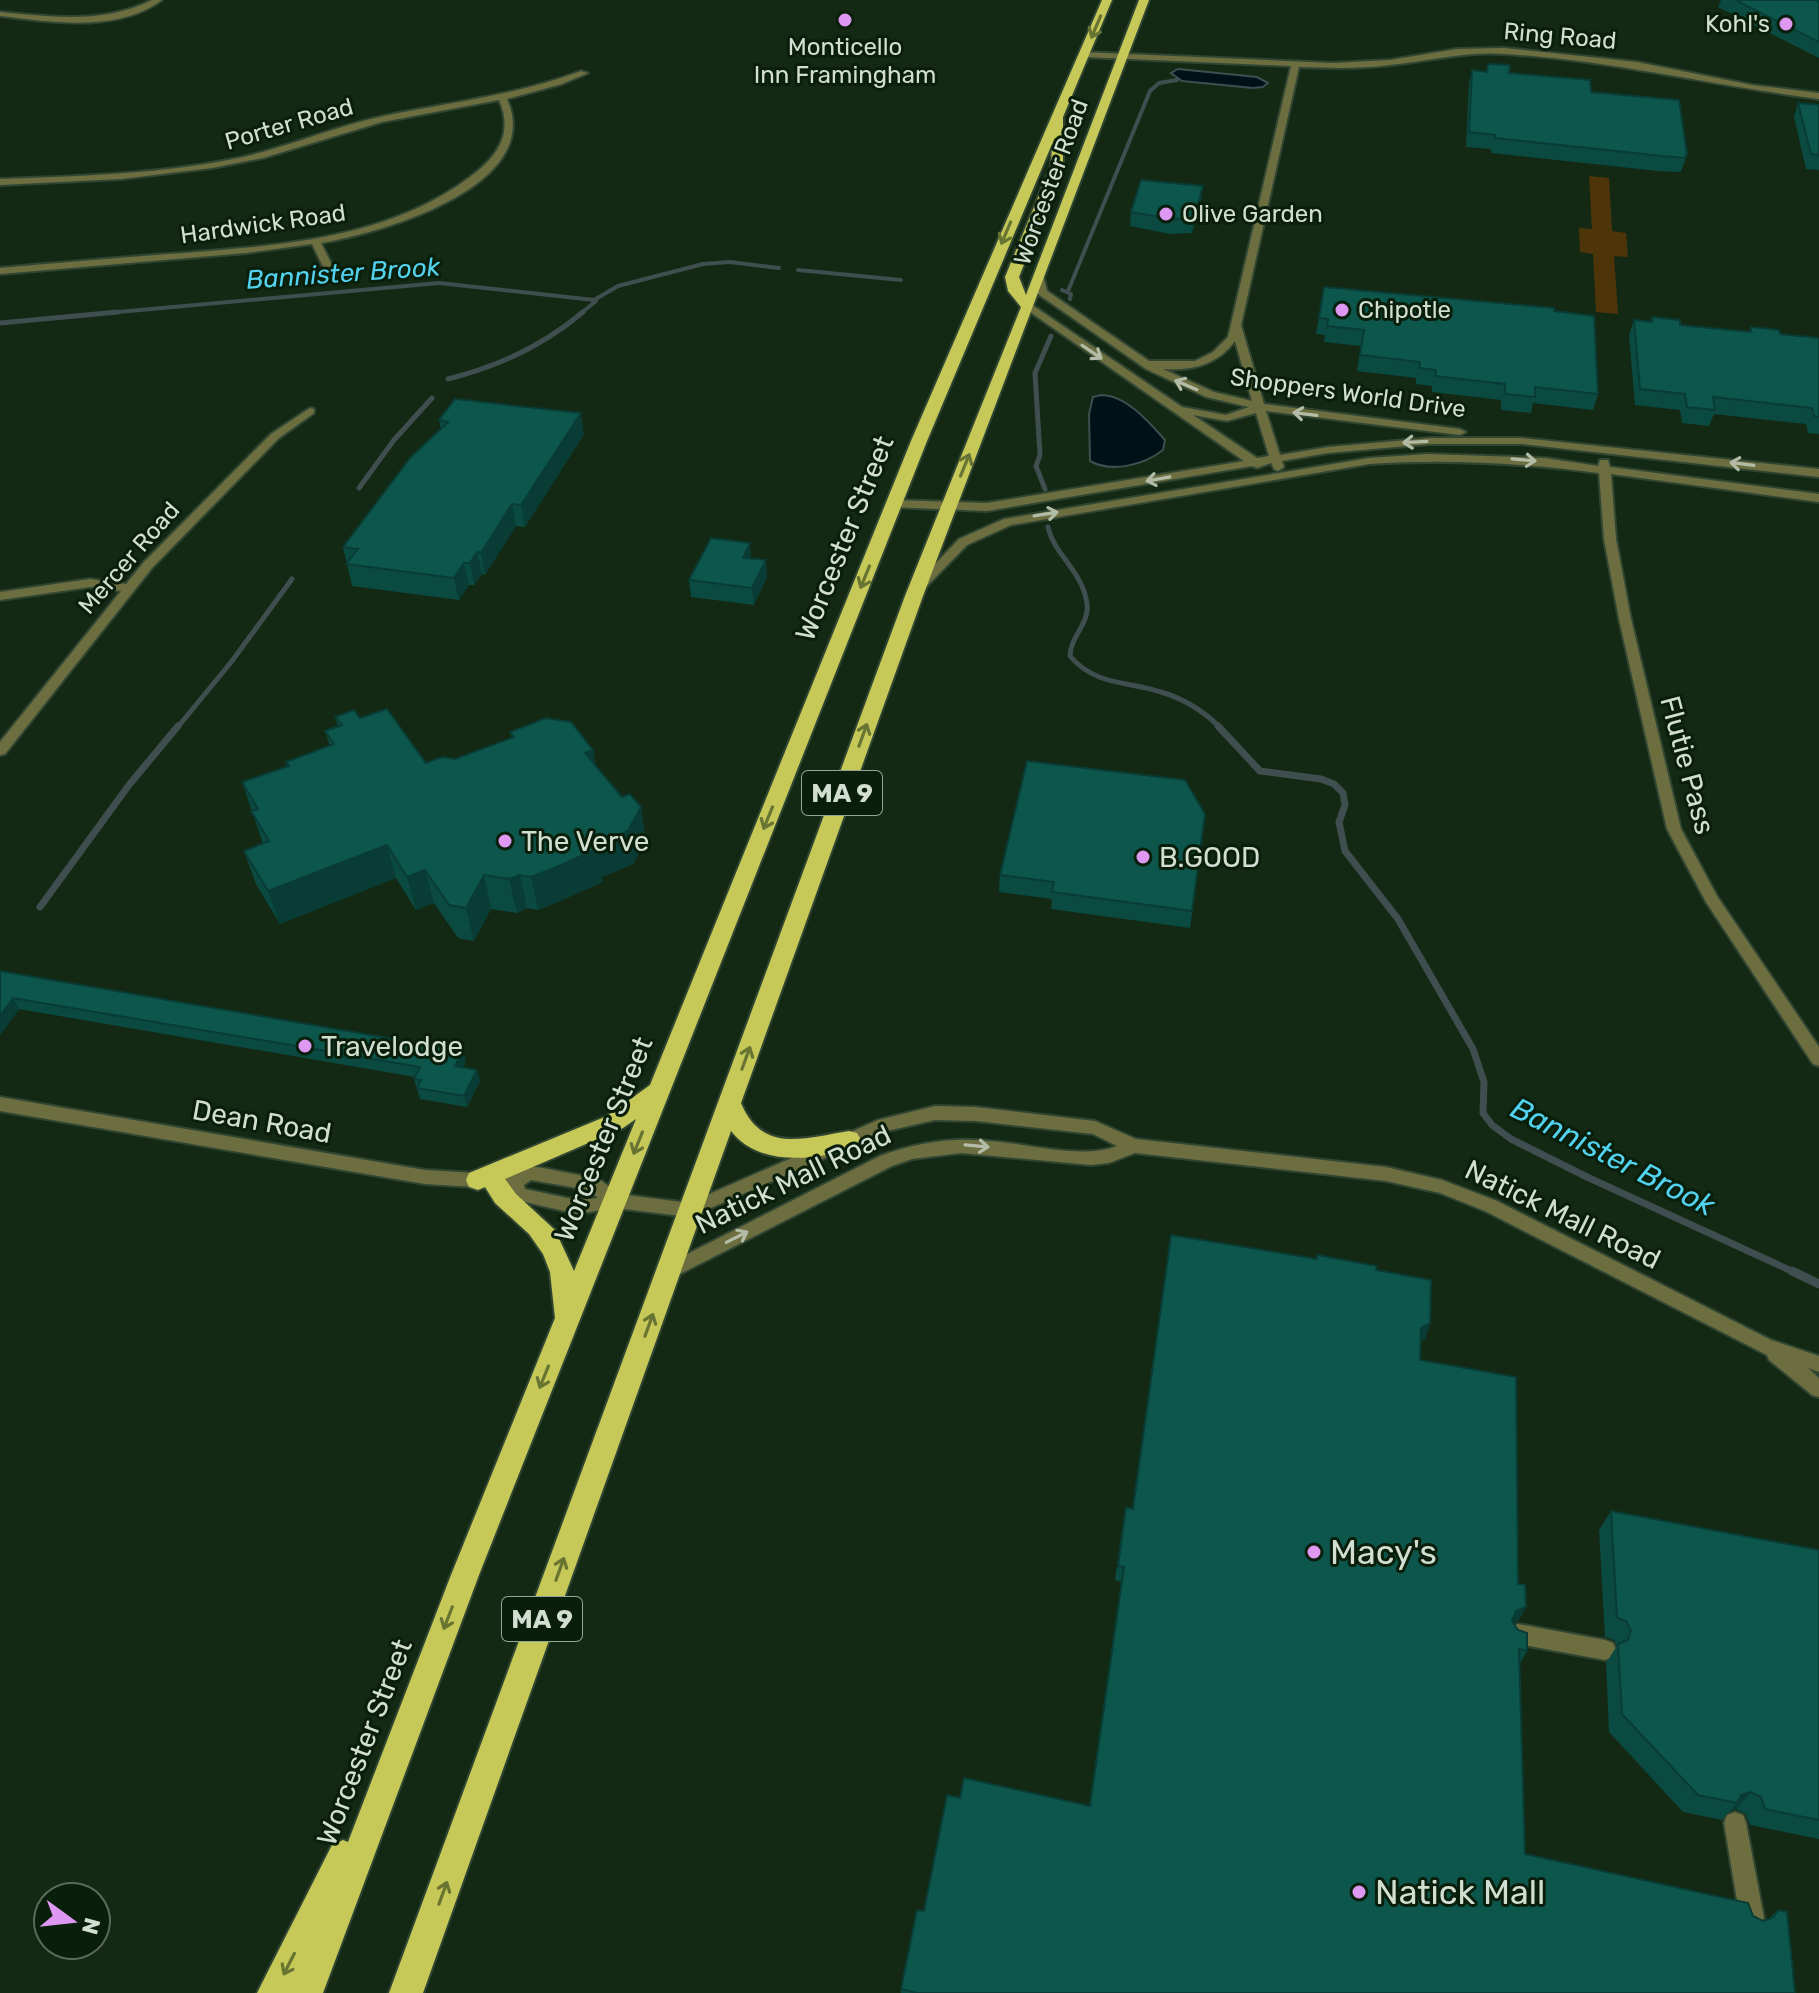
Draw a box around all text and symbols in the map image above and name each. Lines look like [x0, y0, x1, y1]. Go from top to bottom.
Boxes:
place label: Kohl's [1705, 10, 1770, 38]
marker: Monticello Inn Framingham [836, 11, 854, 29]
one-way arrow [1087, 14, 1102, 39]
marker: Kohl's [1777, 15, 1795, 33]
street label: Ring Road [1502, 17, 1618, 55]
place label: Monticello Inn Framingham [754, 33, 936, 89]
street label: Porter Road [222, 92, 356, 156]
street label: Worcester Road [1008, 95, 1094, 269]
street label: Hardwick Road [178, 199, 348, 249]
place label: Olive Garden [1182, 200, 1323, 228]
marker: Olive Garden [1157, 205, 1175, 223]
one-way arrow [997, 221, 1012, 245]
water label: Bannister Brook [245, 251, 442, 296]
place label: Chipotle [1358, 296, 1451, 324]
marker: Chipotle [1333, 301, 1351, 319]
one-way arrow [1080, 344, 1102, 360]
street label: Shoppers World Drive [1228, 363, 1468, 423]
one-way arrow [1174, 377, 1199, 392]
one-way arrow [1292, 406, 1319, 421]
street label: Worcester Street [788, 431, 901, 645]
one-way arrow [1402, 435, 1429, 450]
one-way arrow [958, 453, 973, 478]
one-way arrow [1510, 453, 1537, 468]
one-way arrow [1729, 456, 1755, 471]
one-way arrow [1146, 472, 1171, 487]
street label: Mercer Road [73, 496, 185, 620]
one-way arrow [1033, 506, 1058, 521]
one-way arrow [857, 564, 871, 589]
street label: Flutie Pass [1653, 692, 1722, 838]
one-way arrow [857, 723, 872, 748]
road number: MA 9 [802, 771, 882, 815]
one-way arrow [760, 805, 775, 830]
place label: The Verve [521, 825, 649, 858]
marker: The Verve [496, 832, 514, 850]
place label: B.GOOD [1159, 841, 1260, 874]
marker: B.GOOD [1134, 848, 1152, 866]
place label: Travelodge [321, 1030, 463, 1063]
street label: Worcester Street [547, 1032, 660, 1246]
marker: Travelodge [296, 1037, 314, 1055]
one-way arrow [740, 1046, 754, 1071]
water label: Bannister Brook [1505, 1090, 1722, 1224]
street label: Dean Road [190, 1093, 334, 1150]
street label: Natick Mall Road [690, 1118, 896, 1241]
one-way arrow [630, 1130, 645, 1155]
one-way arrow [963, 1139, 990, 1154]
street label: Natick Mall Road [1460, 1153, 1666, 1276]
one-way arrow [725, 1228, 749, 1244]
one-way arrow [642, 1313, 657, 1338]
one-way arrow [536, 1364, 550, 1389]
place label: Macy's [1330, 1532, 1437, 1573]
marker: Macy's [1305, 1543, 1323, 1561]
one-way arrow [554, 1557, 568, 1582]
road number: MA 9 [502, 1597, 582, 1641]
one-way arrow [440, 1606, 454, 1630]
street label: Worcester Street [310, 1634, 419, 1850]
place label: Natick Mall [1375, 1872, 1545, 1913]
north arrow [32, 1881, 112, 1961]
one-way arrow [437, 1881, 451, 1906]
marker: Natick Mall [1350, 1883, 1368, 1901]
text: N [76, 1915, 106, 1937]
one-way arrow [280, 1952, 296, 1976]

